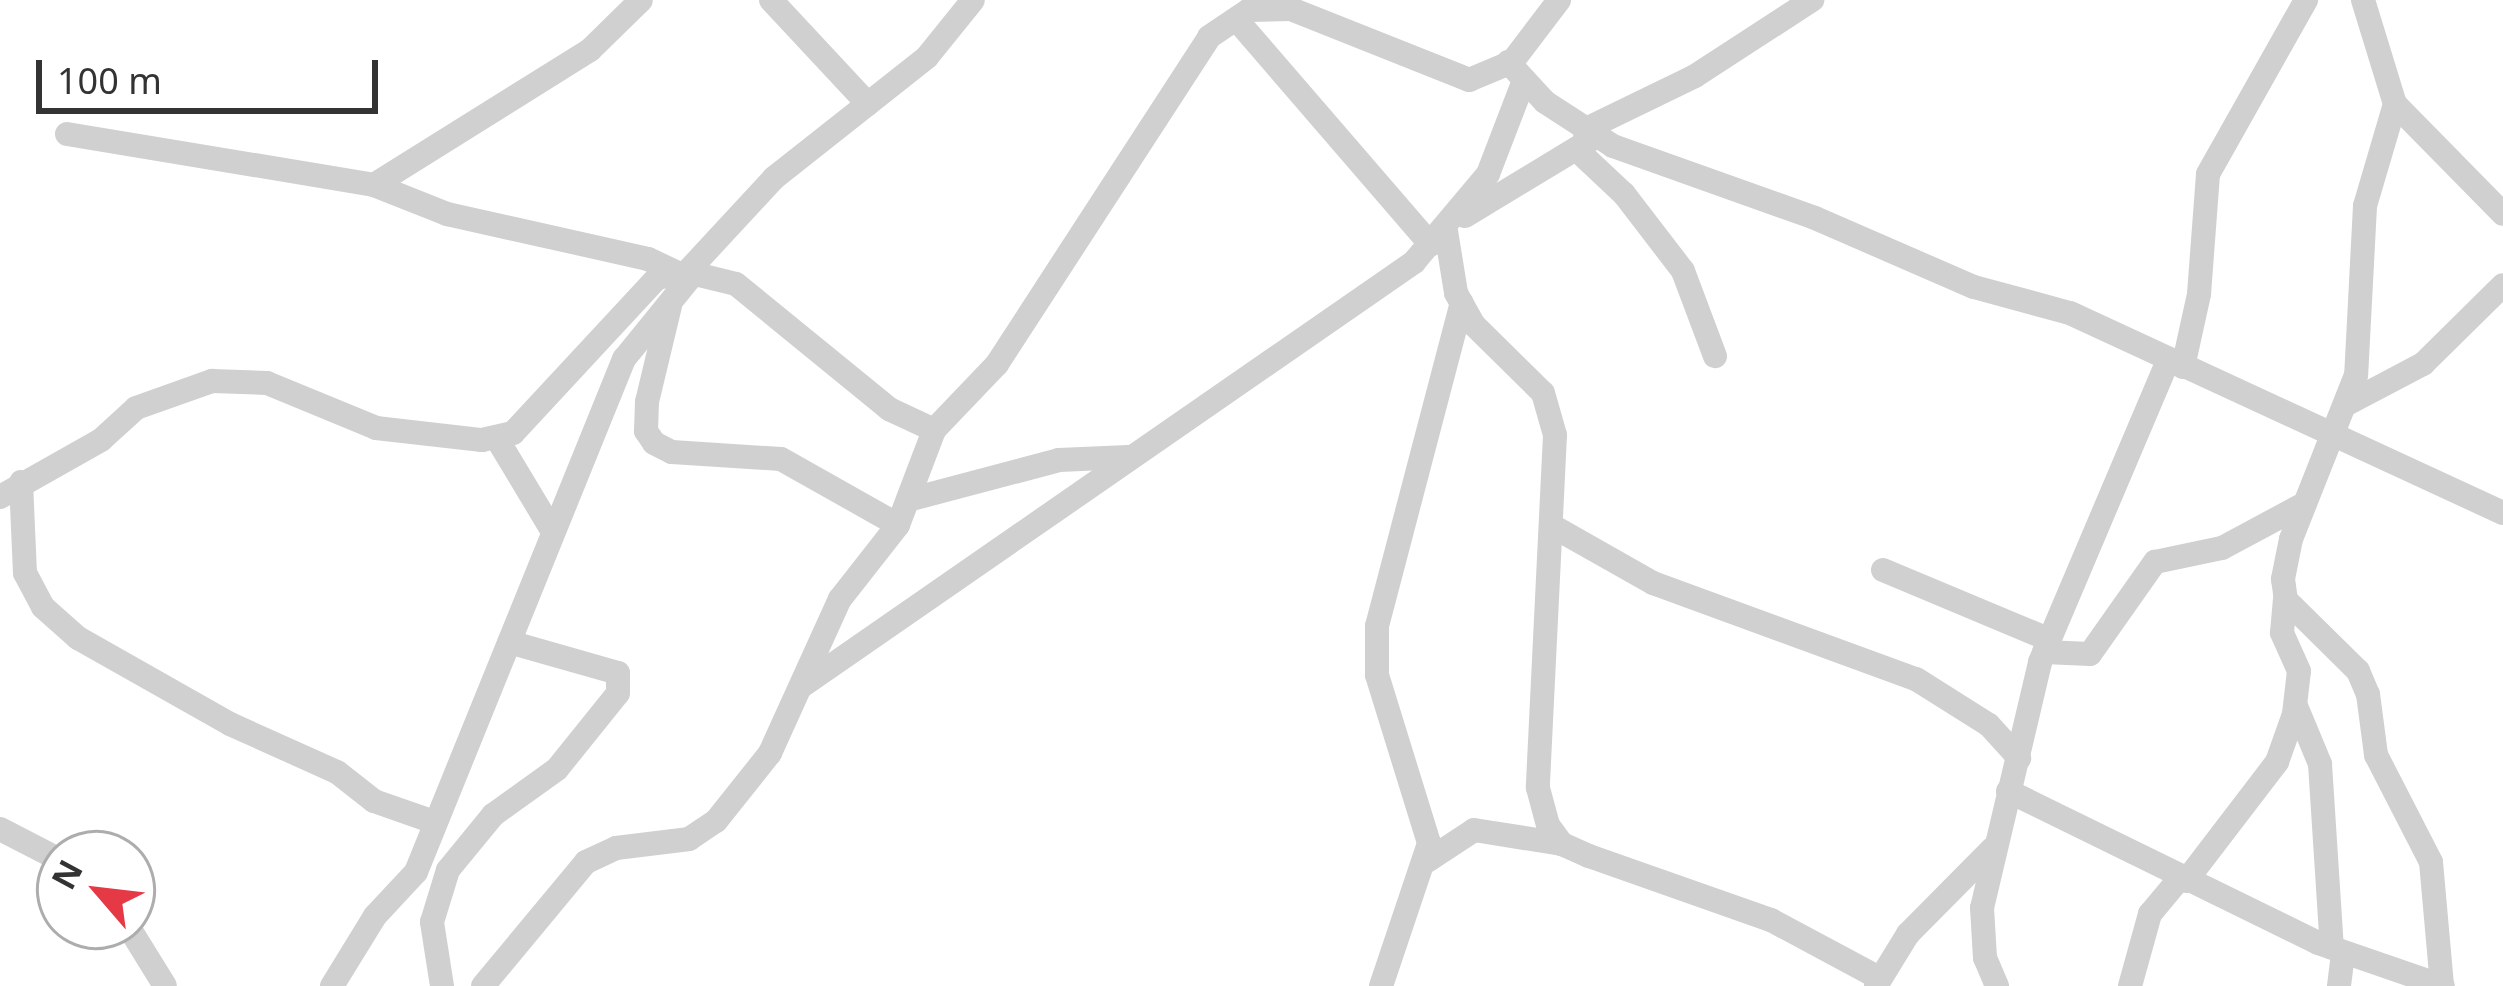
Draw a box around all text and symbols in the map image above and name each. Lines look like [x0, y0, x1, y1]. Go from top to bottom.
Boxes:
scale bar [42, 36, 384, 110]
text: 100 m [57, 56, 162, 105]
north arrow [36, 830, 156, 950]
text: N [40, 852, 93, 897]

